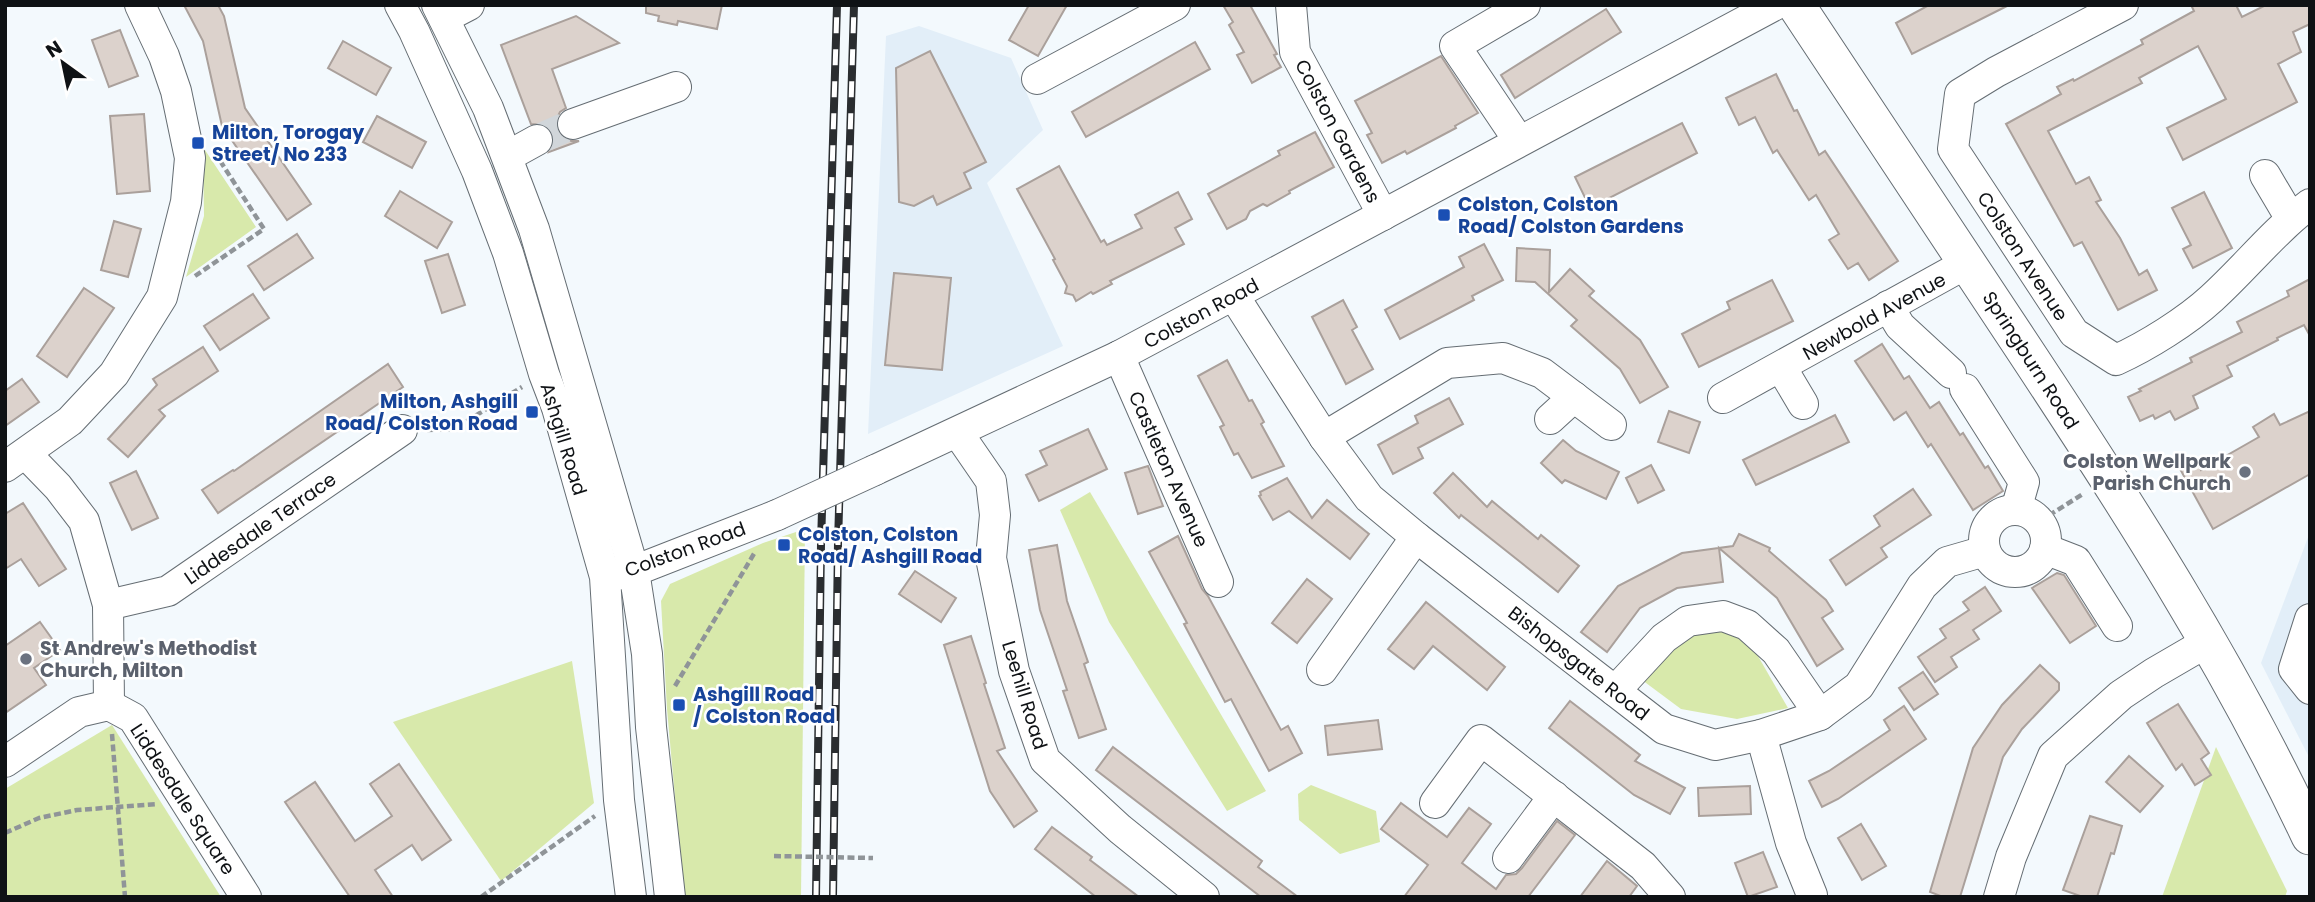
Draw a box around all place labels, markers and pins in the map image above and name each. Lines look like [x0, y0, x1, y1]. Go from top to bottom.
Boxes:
place label: Milton, Torogay Street/ No 233 [212, 119, 365, 168]
marker: Milton, Torogay Street/ No 233 [190, 135, 206, 151]
place label: Colston, Colston Road/ Colston Gardens [1458, 191, 1684, 240]
marker: Colston, Colston Road/ Colston Gardens [1436, 207, 1452, 223]
place label: Milton, Ashgill Road/ Colston Road [325, 388, 518, 437]
marker: Milton, Ashgill Road/ Colston Road [524, 404, 540, 420]
place label: Colston Wellpark Parish Church [2063, 448, 2231, 497]
marker: Colston Wellpark Parish Church [2237, 464, 2253, 480]
place label: Colston, Colston Road/ Ashgill Road [798, 521, 982, 570]
marker: Colston, Colston Road/ Ashgill Road [776, 537, 792, 553]
place label: St Andrew's Methodist Church, Milton [40, 635, 257, 684]
marker: St Andrew's Methodist Church, Milton [18, 651, 34, 667]
place label: Ashgill Road / Colston Road [693, 681, 835, 730]
marker: Ashgill Road / Colston Road [671, 697, 687, 713]

